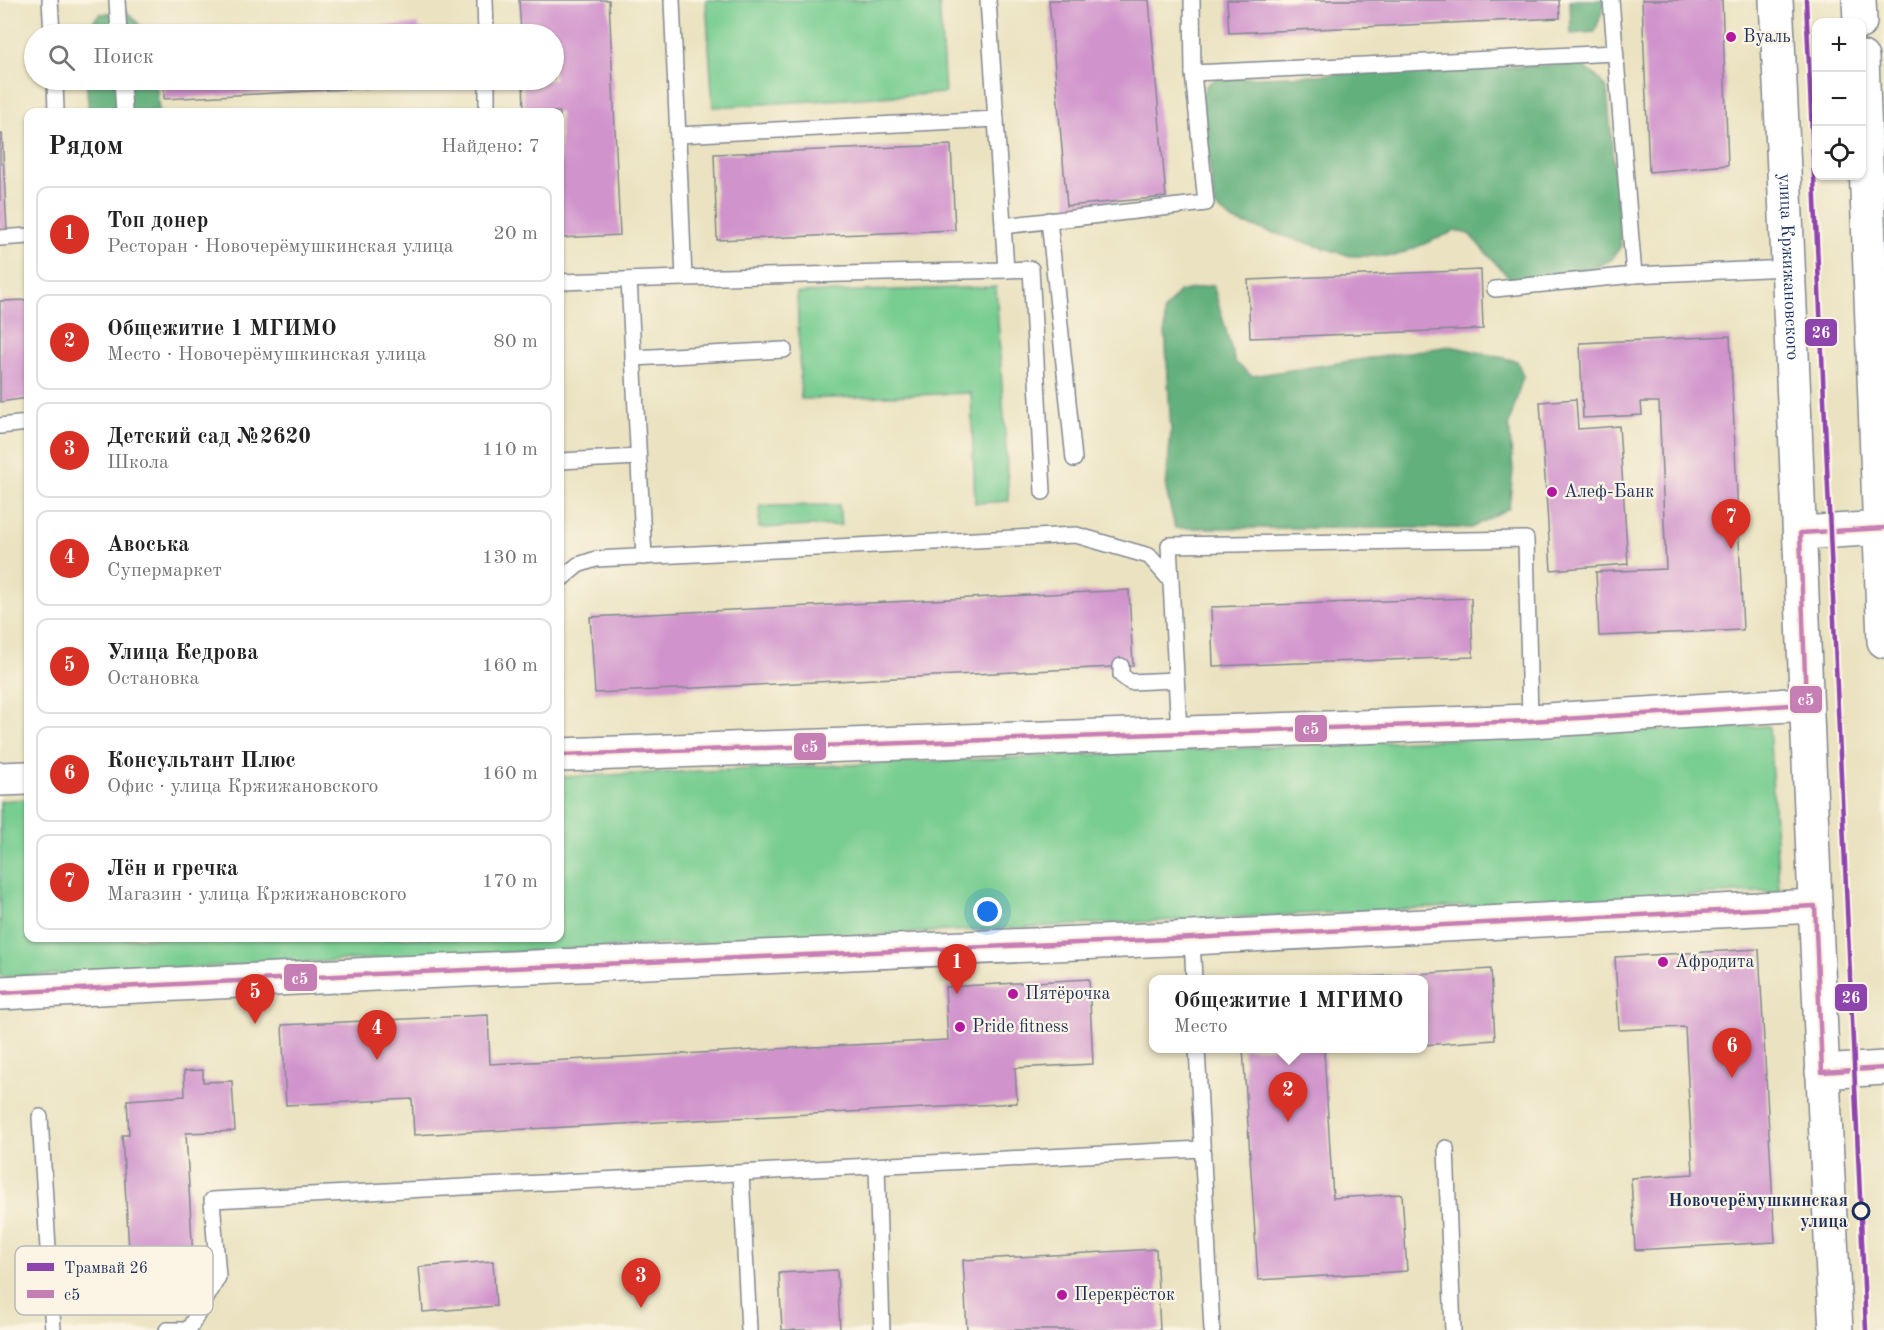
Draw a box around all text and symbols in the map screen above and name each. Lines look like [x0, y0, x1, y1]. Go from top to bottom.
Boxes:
map controls [1812, 18, 1866, 180]
button: + [1812, 18, 1866, 72]
search box [24, 24, 564, 90]
place label: Вуаль [1743, 28, 1791, 46]
marker: Вуаль [1724, 30, 1738, 44]
icon: search [45, 41, 78, 74]
text: Поиск [93, 46, 154, 68]
button: − [1812, 72, 1866, 126]
button: locate [1812, 126, 1866, 180]
text: Рядом [48, 134, 123, 160]
text: Найдено: 7 [441, 137, 540, 157]
street label: улица Кржижановского [1775, 173, 1801, 361]
text: Топ донер [107, 210, 209, 232]
text: 1 [64, 224, 75, 244]
text: 20 m [493, 224, 538, 244]
text: Ресторан · Новочерёмушкинская улица [107, 237, 454, 257]
text: Общежитие 1 МГИМО [107, 318, 337, 340]
line badge: 26 [1804, 318, 1838, 347]
text: 26 [1812, 326, 1830, 342]
text: 2 [64, 332, 75, 352]
text: 80 m [493, 332, 538, 352]
text: Место · Новочерёмушкинская улица [107, 345, 427, 365]
text: Детский сад №2620 [107, 426, 311, 448]
text: 3 [64, 440, 75, 460]
text: 110 m [482, 440, 538, 460]
text: Школа [107, 453, 169, 473]
place label: Алеф-Банк [1564, 483, 1654, 502]
marker: Алеф-Банк [1545, 485, 1559, 499]
pin: 7 [1712, 500, 1750, 549]
text: Авоська [107, 534, 189, 556]
text: 4 [64, 548, 75, 568]
text: 130 m [482, 548, 538, 568]
text: Супермаркет [107, 561, 222, 581]
text: Улица Кедрова [107, 642, 258, 664]
text: 5 [64, 656, 75, 676]
text: 160 m [482, 656, 538, 676]
text: Остановка [107, 669, 199, 689]
line badge: с5 [1789, 685, 1823, 714]
text: с5 [1798, 693, 1814, 709]
line badge: с5 [1294, 714, 1328, 743]
text: с5 [1303, 722, 1319, 738]
line badge: с5 [793, 732, 827, 761]
text: с5 [802, 740, 818, 756]
text: Консультант Плюс [107, 750, 296, 772]
text: 6 [64, 764, 75, 784]
text: 160 m [482, 764, 538, 784]
text: Офис · улица Кржижановского [107, 777, 378, 797]
text: Лён и гречка [107, 858, 238, 880]
text: 7 [64, 872, 75, 892]
text: 170 m [482, 872, 538, 892]
text: Магазин · улица Кржижановского [107, 885, 407, 905]
your location [973, 897, 1002, 926]
pin: 1 [938, 944, 976, 994]
place label: Афродита [1675, 953, 1754, 972]
marker: Афродита [1656, 955, 1670, 969]
line badge: с5 [283, 963, 318, 992]
text: с5 [292, 972, 308, 988]
pin: 5 [236, 974, 274, 1024]
popup [1149, 975, 1428, 1053]
line badge: 26 [1834, 983, 1868, 1012]
place label: Пятёрочка [1025, 985, 1111, 1003]
marker: Пятёрочка [1006, 987, 1020, 1001]
text: Общежитие 1 МГИМО [1174, 990, 1403, 1012]
text: 26 [1842, 991, 1860, 1007]
pin: 4 [358, 1010, 397, 1060]
text: Место [1174, 1017, 1228, 1037]
place label: Pride fitness [972, 1018, 1069, 1036]
marker: Pride fitness [953, 1020, 967, 1034]
pin: 6 [1712, 1028, 1752, 1078]
pin: 2 [1268, 1072, 1308, 1122]
place label: Новочерёмушкинская улица [1668, 1192, 1848, 1231]
marker: Новочерёмушкинская улица [1852, 1202, 1870, 1220]
legend [15, 1246, 213, 1315]
pin: 3 [622, 1258, 660, 1308]
text: Трамвай 26 [64, 1261, 148, 1277]
place label: Перекрёсток [1074, 1286, 1175, 1304]
text: с5 [64, 1288, 80, 1304]
marker: Перекрёсток [1055, 1288, 1069, 1302]

